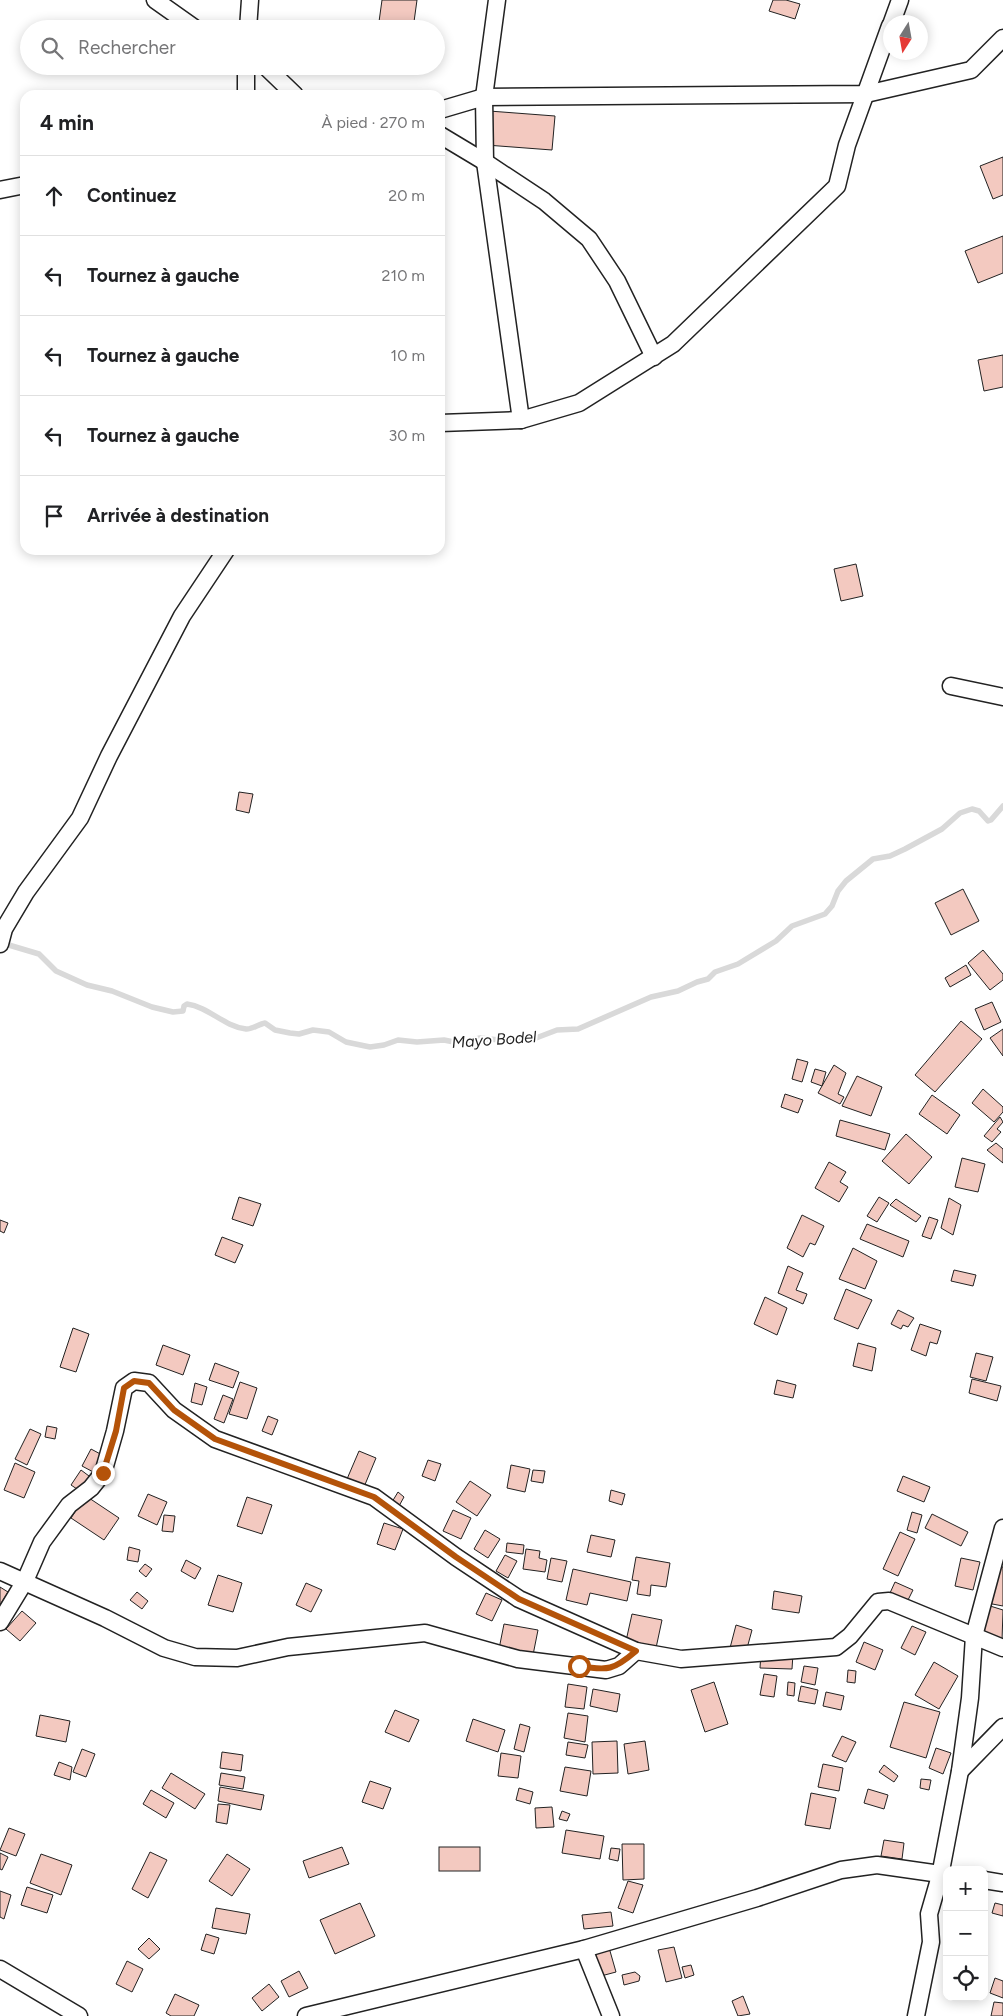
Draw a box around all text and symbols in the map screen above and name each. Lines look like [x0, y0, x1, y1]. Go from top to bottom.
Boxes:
north arrow [883, 15, 928, 60]
search box [20, 20, 445, 75]
icon: search [38, 34, 66, 62]
text: Rechercher [78, 36, 176, 59]
text: 4 min [40, 110, 94, 135]
text: À pied · 270 m [322, 113, 425, 132]
icon: ahead [40, 182, 68, 210]
text: Continuez [87, 184, 176, 207]
text: 20 m [388, 186, 425, 205]
icon: left [40, 262, 68, 290]
text: Tournez à gauche [87, 264, 239, 287]
text: 210 m [382, 266, 425, 285]
icon: left [40, 342, 68, 370]
text: Tournez à gauche [87, 344, 239, 367]
text: 10 m [391, 346, 425, 365]
icon: left [40, 422, 68, 450]
text: Tournez à gauche [87, 424, 239, 447]
text: 30 m [388, 426, 425, 445]
icon: arrive [40, 502, 68, 530]
text: Arrivée à destination [87, 504, 269, 527]
water label: Mayo Bodel [451, 1027, 538, 1052]
route end [92, 1462, 115, 1485]
route start [568, 1655, 591, 1678]
map controls [943, 1866, 988, 2001]
button: + [943, 1866, 988, 1911]
button: − [943, 1911, 988, 1956]
button: locate [943, 1956, 988, 2001]

